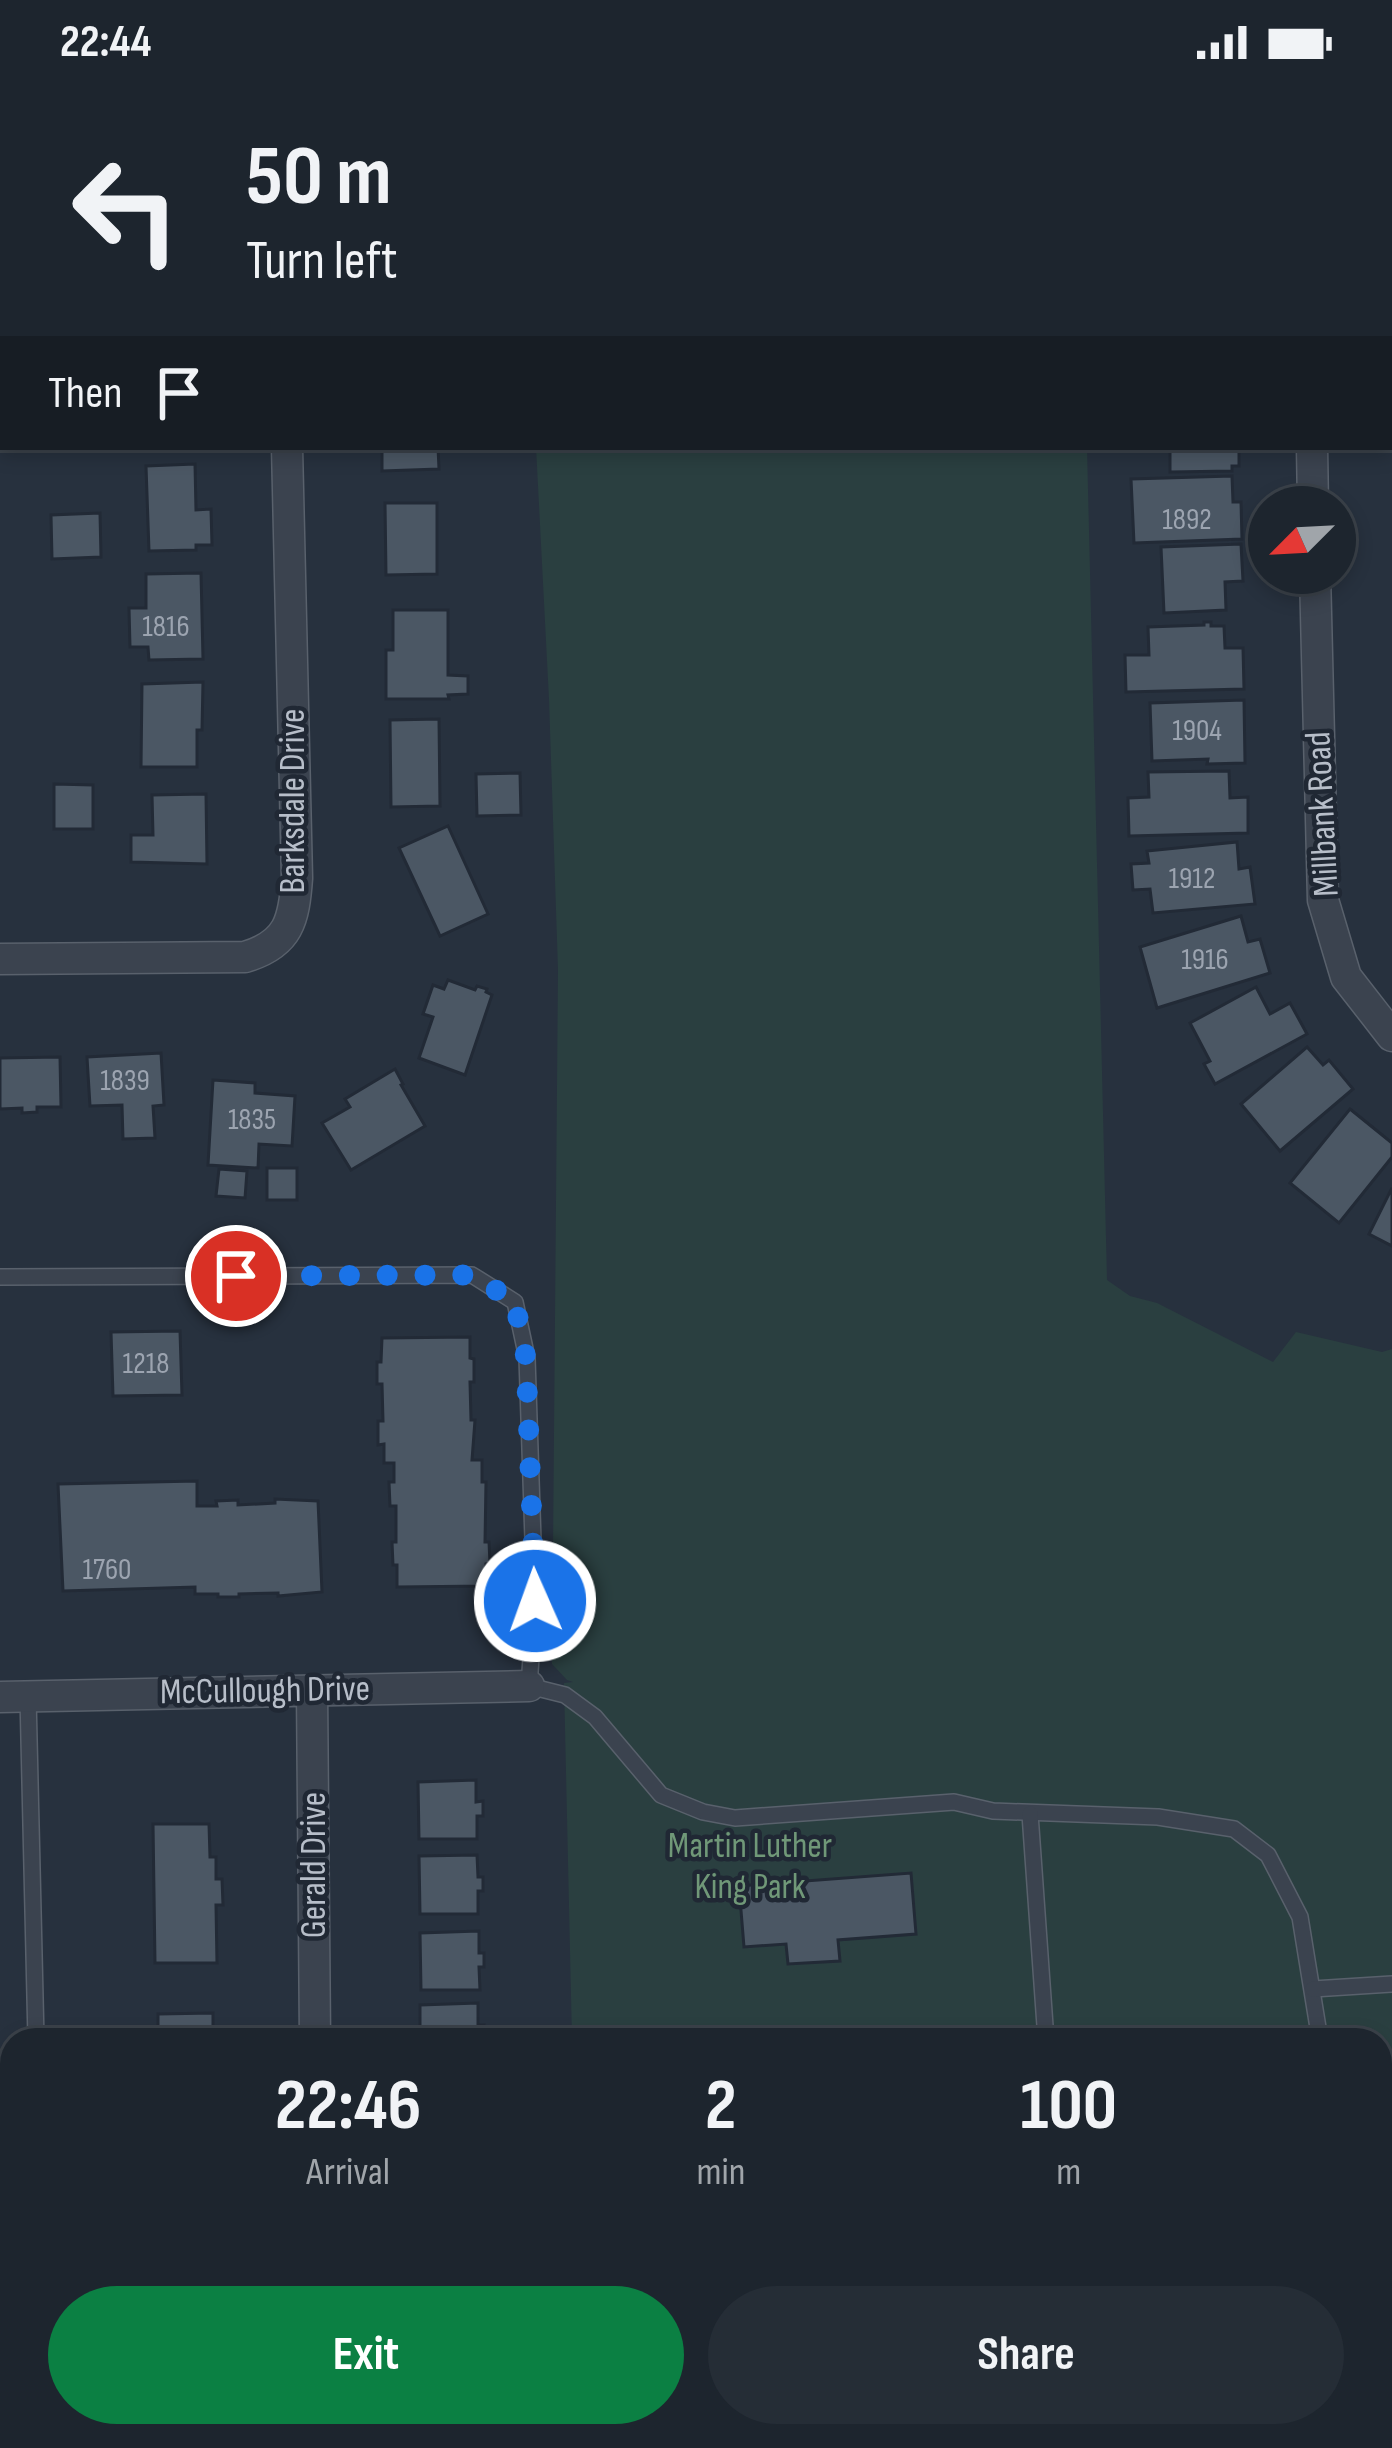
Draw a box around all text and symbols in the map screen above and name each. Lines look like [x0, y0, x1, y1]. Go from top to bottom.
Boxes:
text: 22:44 [60, 15, 152, 70]
text: 50 m [246, 127, 392, 228]
icon: left [48, 132, 204, 288]
text: Turn left [246, 229, 398, 294]
icon: arrive [146, 360, 212, 426]
text: Then [48, 366, 122, 421]
north arrow [1248, 486, 1356, 594]
map controls [1248, 486, 1356, 594]
house number: 1892 [1162, 502, 1212, 538]
house number: 1816 [142, 609, 190, 645]
street label: Barksdale Drive [272, 708, 315, 894]
house number: 1904 [1172, 713, 1222, 749]
street label: Millbank Road [1297, 730, 1349, 898]
house number: 1912 [1169, 861, 1215, 897]
house number: 1916 [1181, 942, 1229, 978]
house number: 1839 [100, 1063, 150, 1099]
house number: 1835 [228, 1102, 276, 1138]
pin [185, 1225, 287, 1327]
icon: arrive [203, 1243, 269, 1309]
house number: 1218 [123, 1346, 169, 1382]
position arrow [472, 1538, 598, 1664]
house number: 1760 [83, 1552, 131, 1588]
street label: McCullough Drive [160, 1668, 370, 1714]
street label: Gerald Drive [293, 1792, 336, 1938]
park label: Martin Luther King Park [668, 1825, 832, 1909]
text: 22:46 [275, 2063, 421, 2150]
text: 2 [705, 2063, 737, 2150]
text: 100 [1020, 2063, 1117, 2150]
text: Arrival [306, 2149, 390, 2196]
text: min [696, 2149, 745, 2196]
text: m [1056, 2149, 1081, 2196]
button: Exit [48, 2286, 684, 2424]
button: Share [708, 2286, 1344, 2424]

